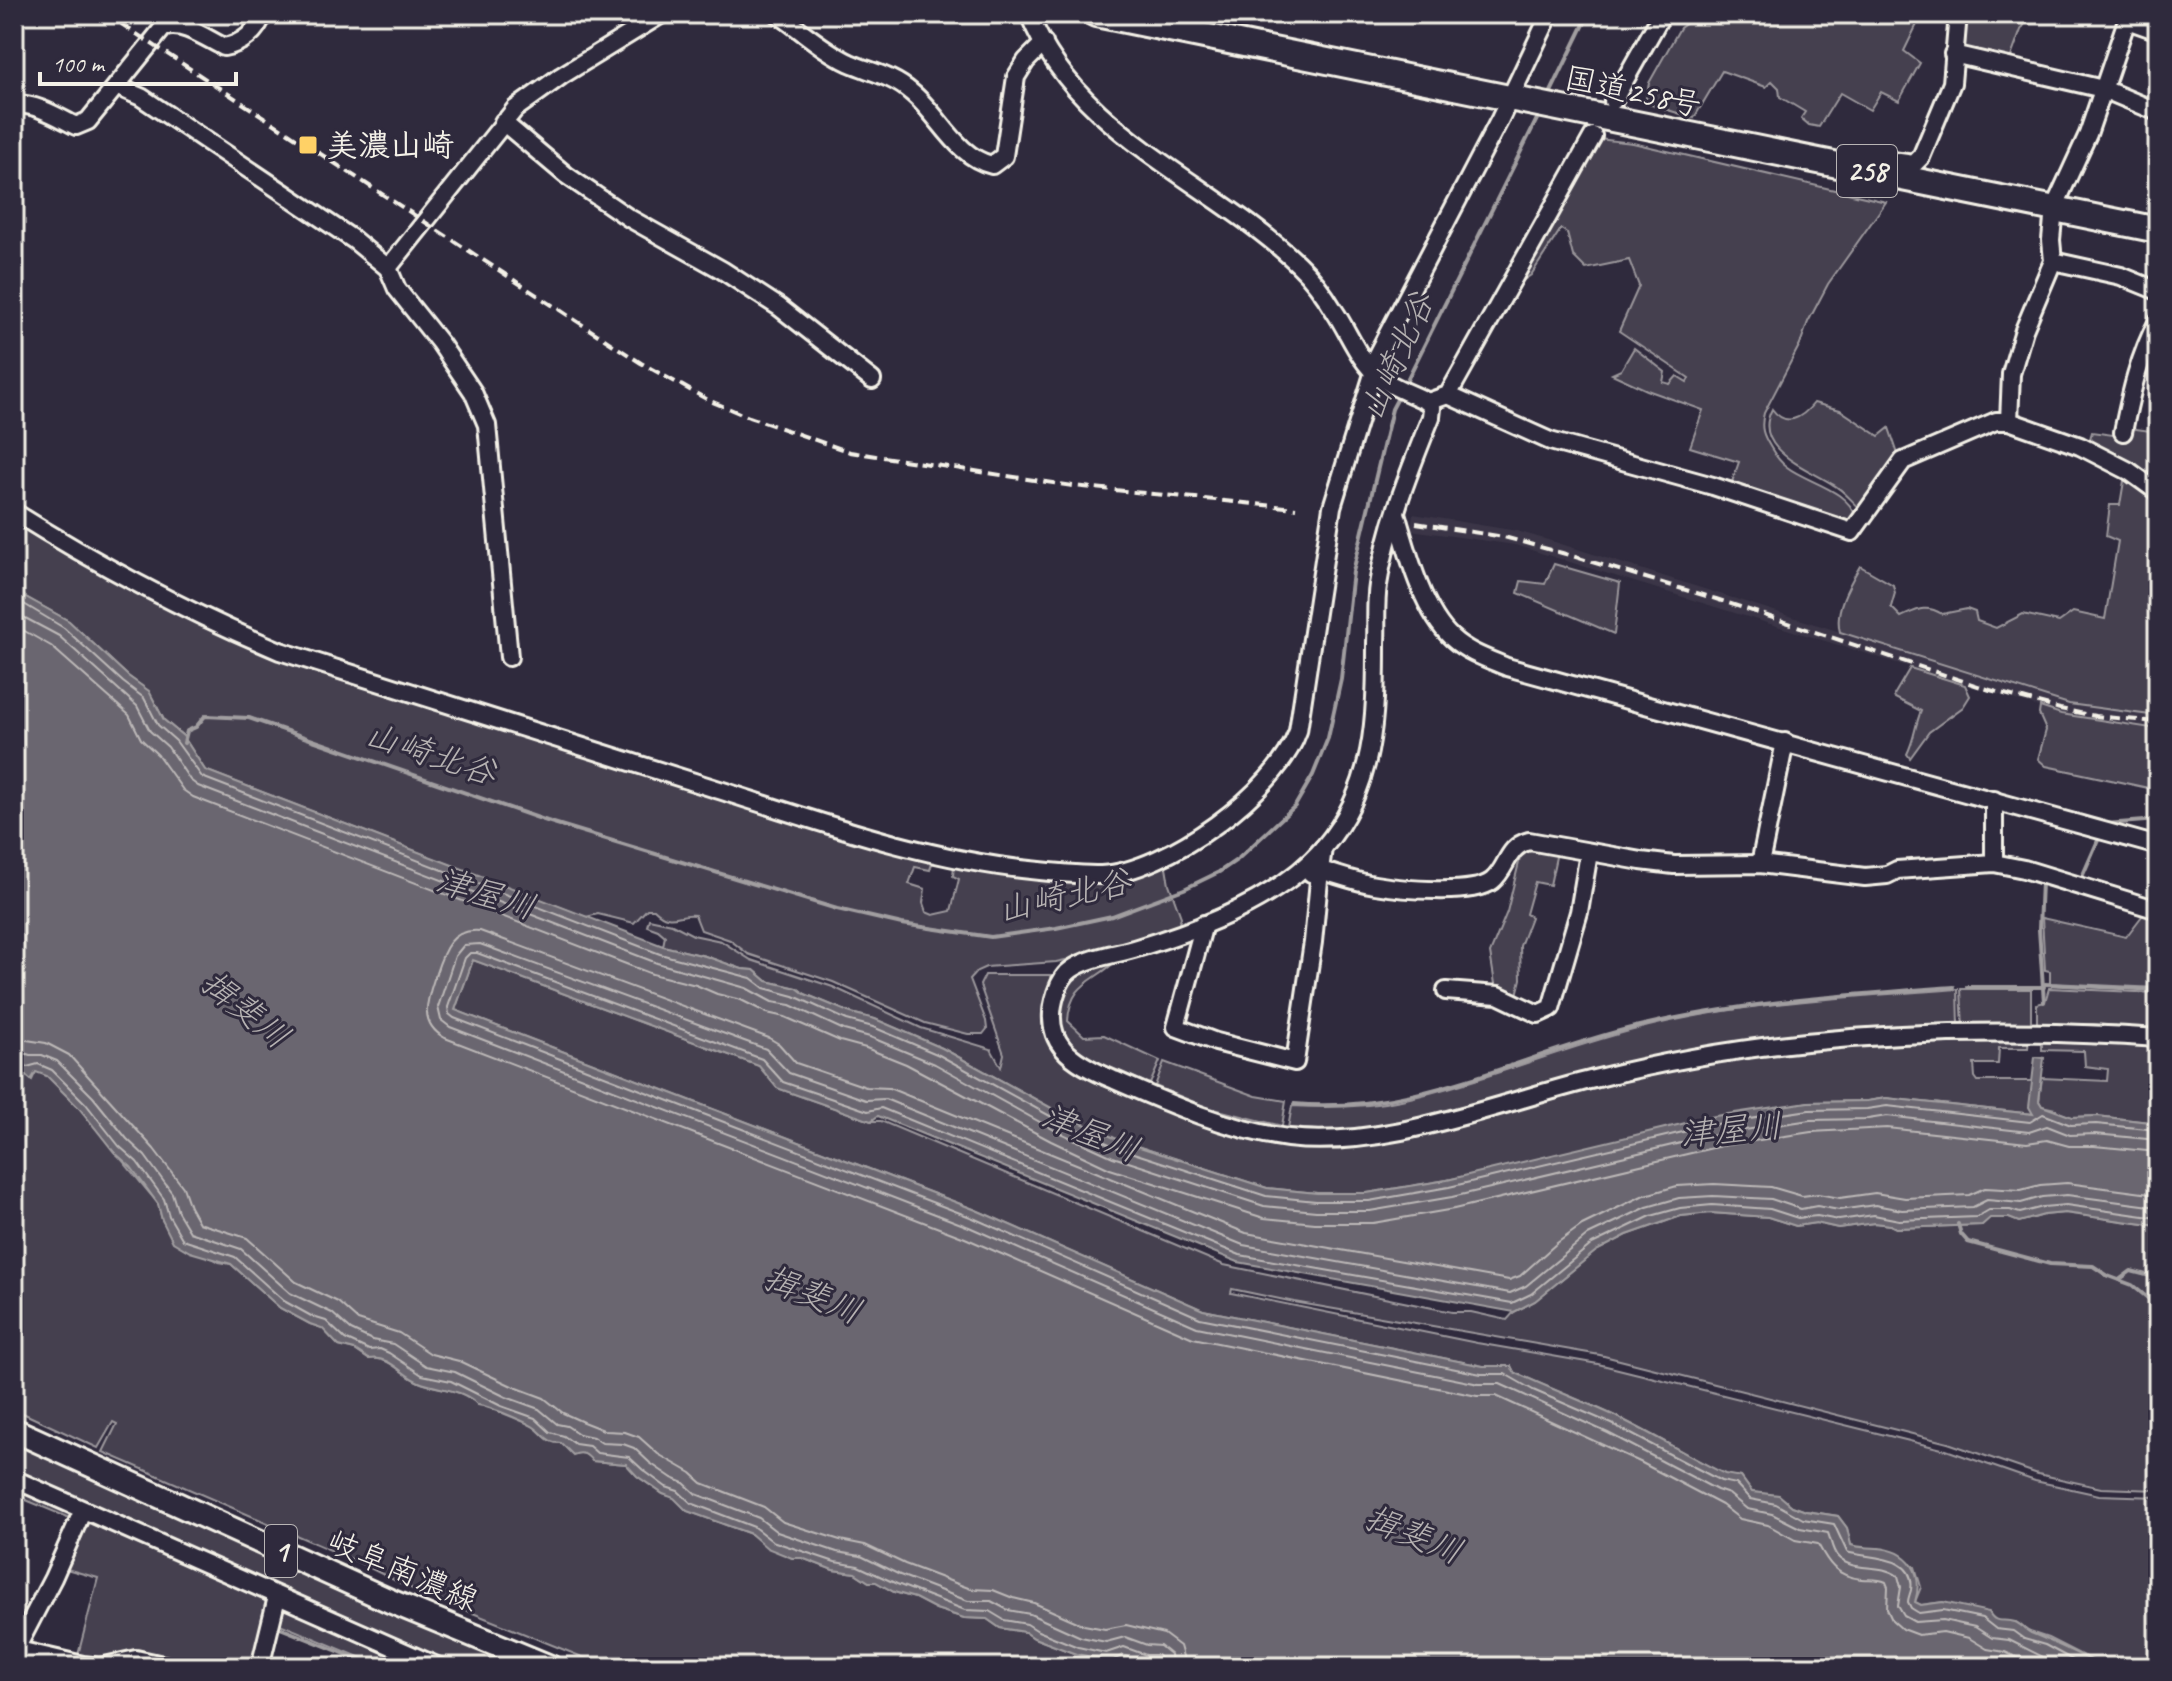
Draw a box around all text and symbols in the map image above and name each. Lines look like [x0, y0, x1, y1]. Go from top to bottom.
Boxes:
scale bar [40, 36, 236, 86]
text: 100 m [52, 49, 106, 79]
street label: 国道258号 [1561, 57, 1705, 126]
place label: 美濃山崎 [326, 125, 454, 166]
marker: 美濃山崎 [297, 134, 319, 156]
road number: 258 [1837, 145, 1897, 197]
water label: 山崎北谷 [1349, 284, 1444, 427]
water label: 山崎北谷 [360, 712, 503, 795]
water label: 津屋川 [431, 858, 541, 929]
water label: 山崎北谷 [993, 859, 1136, 932]
water label: 揖斐川 [193, 961, 299, 1058]
water label: 津屋川 [1035, 1093, 1146, 1172]
water label: 津屋川 [1678, 1104, 1784, 1155]
water label: 揖斐川 [757, 1255, 868, 1334]
water label: 揖斐川 [1358, 1495, 1469, 1574]
street label: 岐阜南濃線 [321, 1520, 484, 1621]
road number: 1 [265, 1525, 297, 1577]

